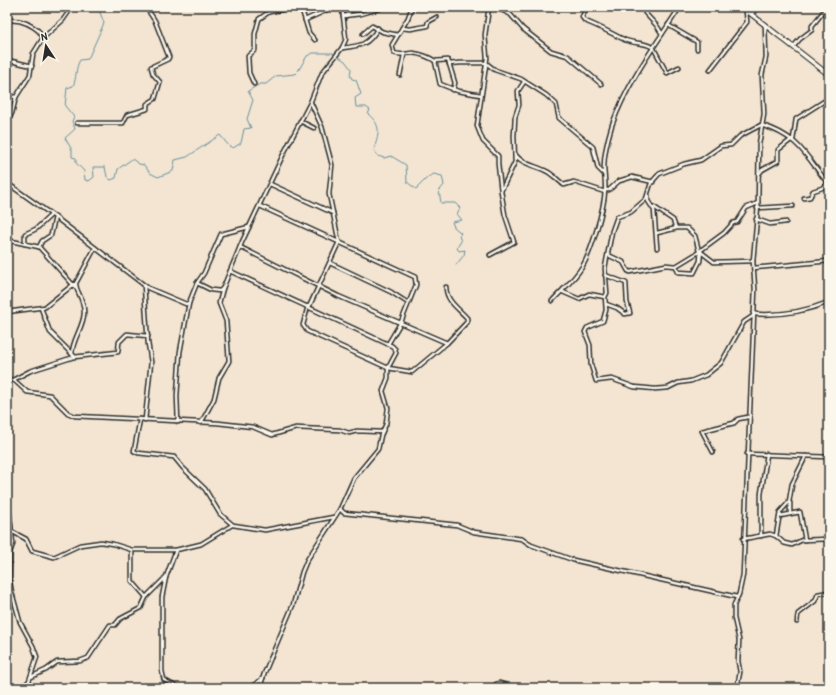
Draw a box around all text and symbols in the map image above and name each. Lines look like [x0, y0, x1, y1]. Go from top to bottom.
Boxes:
north arrow [26, 26, 66, 66]
text: N [40, 29, 48, 44]

